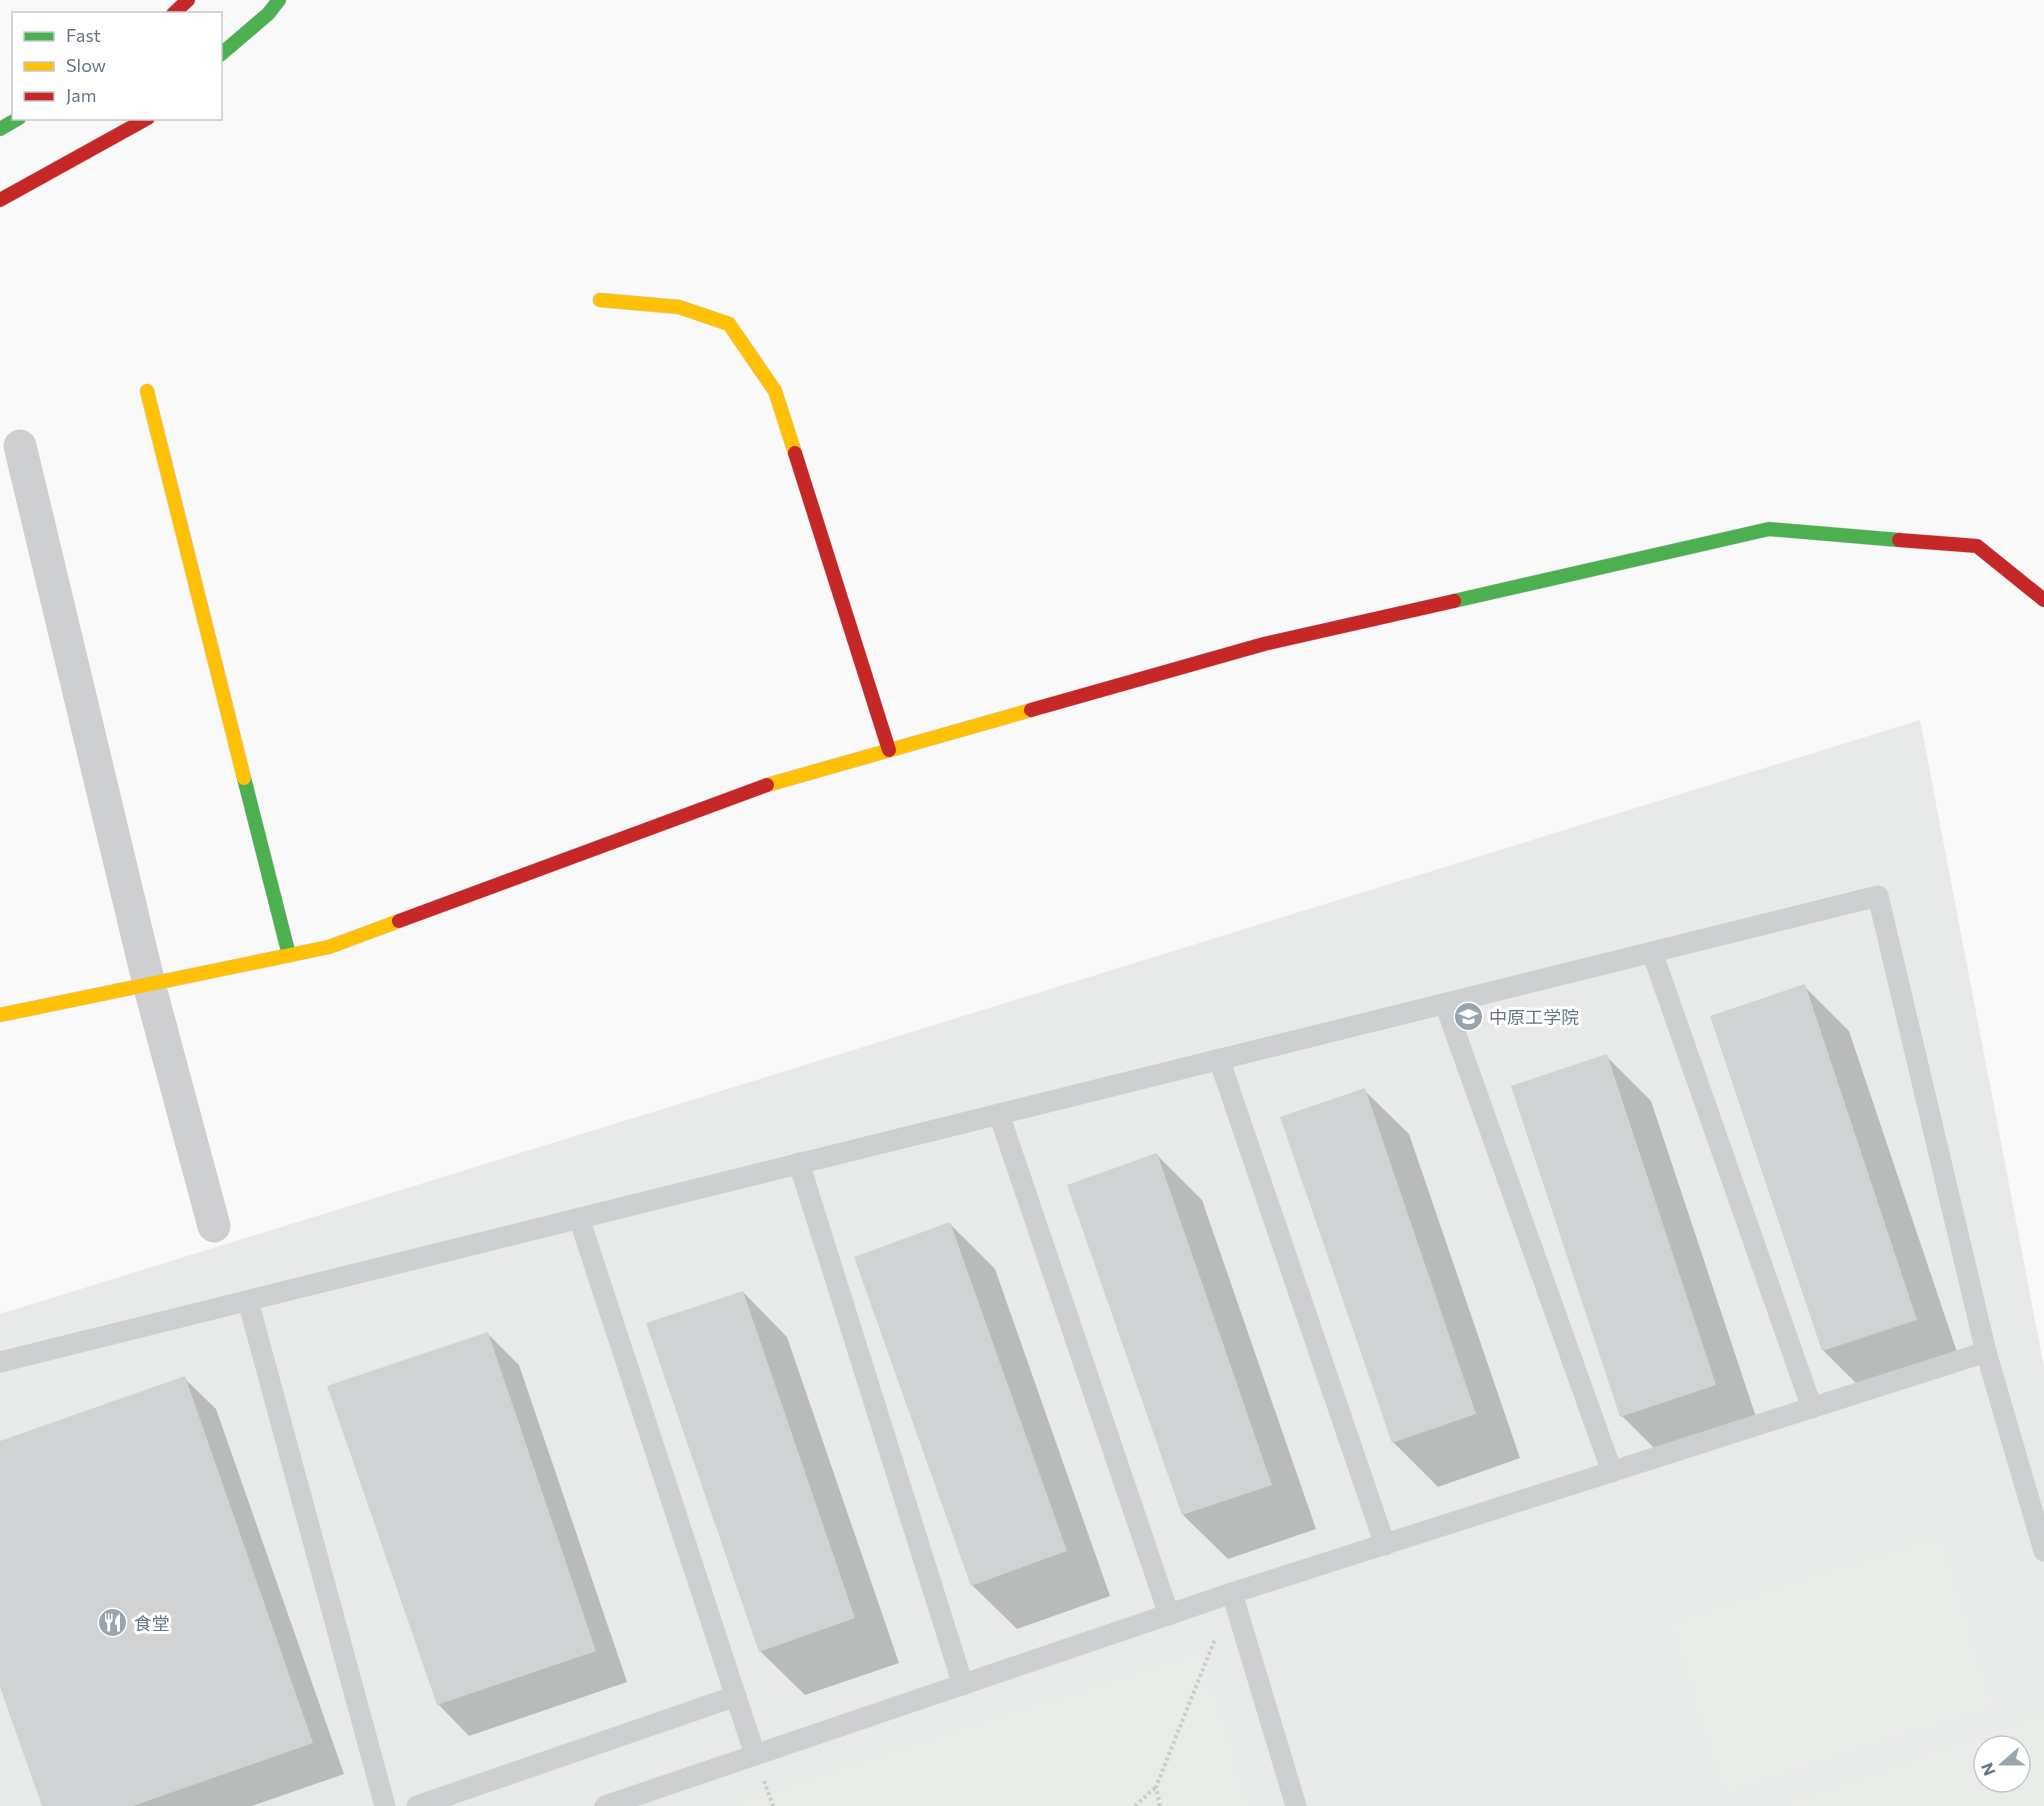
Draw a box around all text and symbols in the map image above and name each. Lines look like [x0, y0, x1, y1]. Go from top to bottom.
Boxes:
legend [12, 12, 222, 120]
text: Fast [66, 24, 101, 46]
text: Slow [66, 54, 106, 76]
text: Jam [66, 84, 96, 106]
school or university icon: 中原工学院 [1452, 1001, 1484, 1033]
place label: 中原工学院 [1489, 1006, 1579, 1028]
restaurant icon: 食堂 [97, 1607, 129, 1639]
place label: 食堂 [134, 1612, 170, 1634]
north arrow [1972, 1734, 2032, 1794]
text: N [1977, 1761, 1999, 1779]

